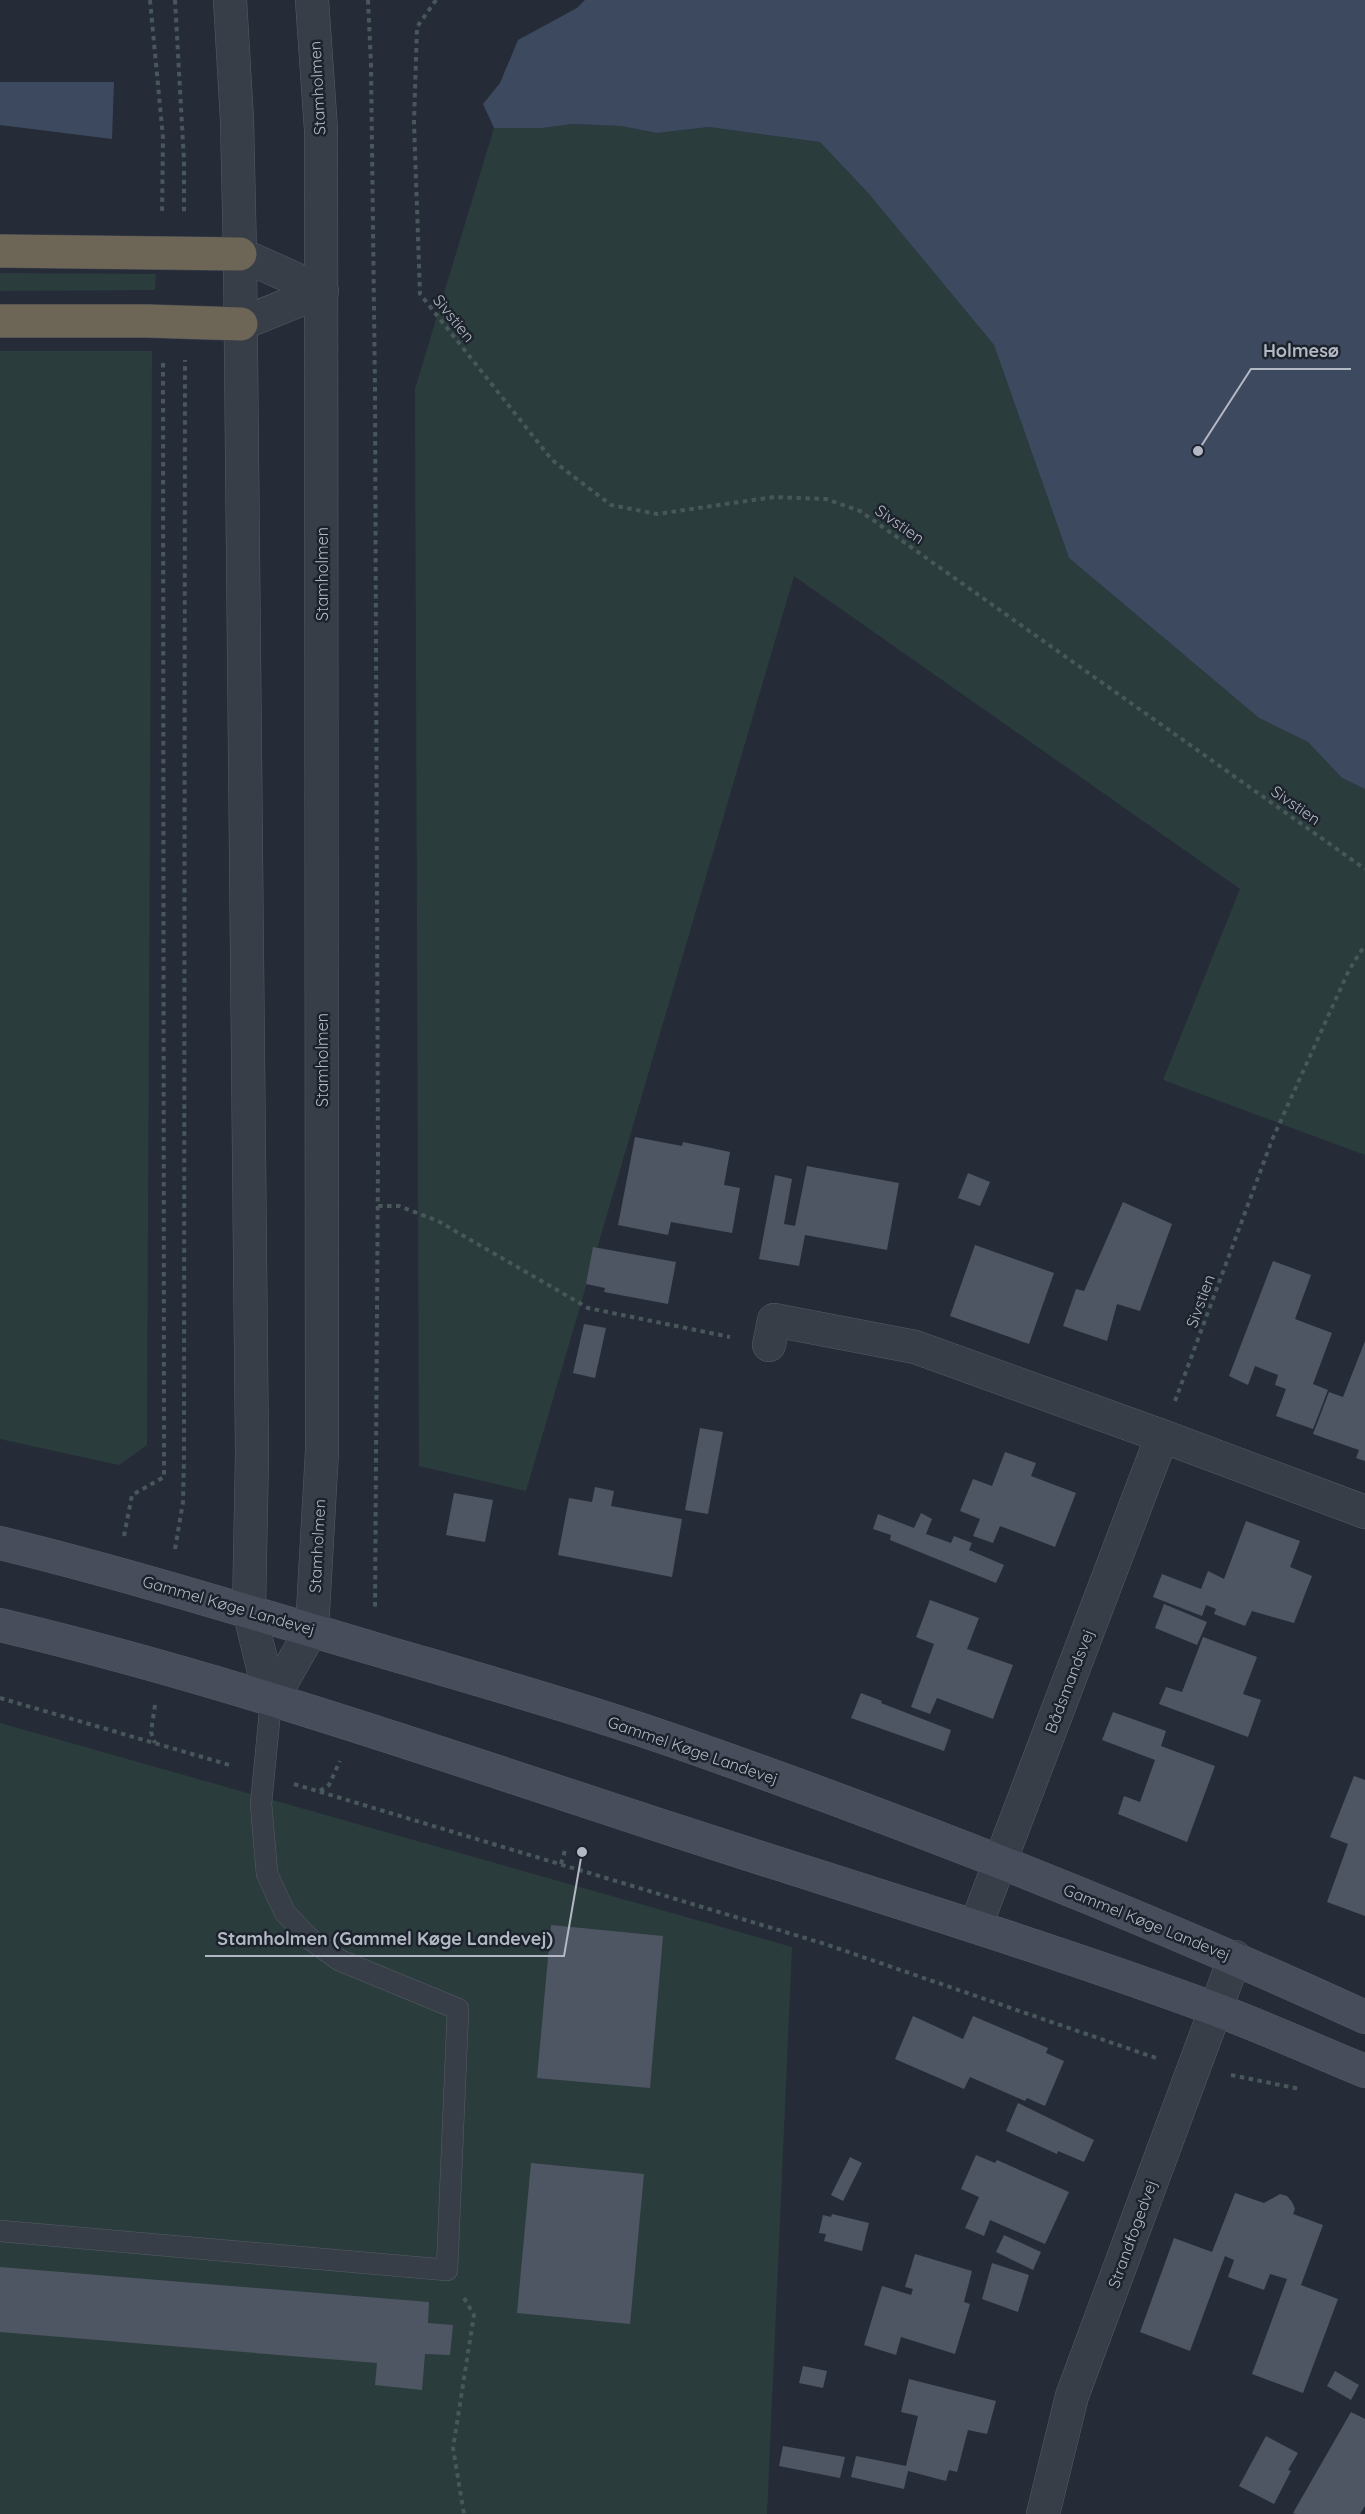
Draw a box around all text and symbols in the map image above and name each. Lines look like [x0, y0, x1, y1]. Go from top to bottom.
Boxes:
street label: Stamholmen [305, 41, 329, 135]
street label: Sivstien [429, 290, 479, 346]
callout: Holmesø [1251, 333, 1351, 369]
text: Holmesø [1263, 339, 1339, 362]
street label: Sivstien [872, 500, 928, 548]
street label: Stamholmen [312, 527, 332, 621]
street label: Sivstien [1268, 781, 1324, 829]
street label: Stamholmen [312, 1013, 332, 1107]
street label: Sivstien [1181, 1272, 1219, 1330]
street label: Stamholmen [305, 1499, 329, 1593]
street label: Gammel Køge Landevej [140, 1571, 318, 1639]
street label: Bådsmandsvej [1040, 1626, 1098, 1736]
street label: Gammel Køge Landevej [605, 1711, 781, 1789]
street label: Gammel Køge Landevej [1060, 1879, 1234, 1965]
callout: Stamholmen (Gammel Køge Landevej) [205, 1920, 564, 1956]
text: Stamholmen (Gammel Køge Landevej) [217, 1927, 553, 1950]
street label: Strandfogedvej [1103, 2177, 1161, 2291]

